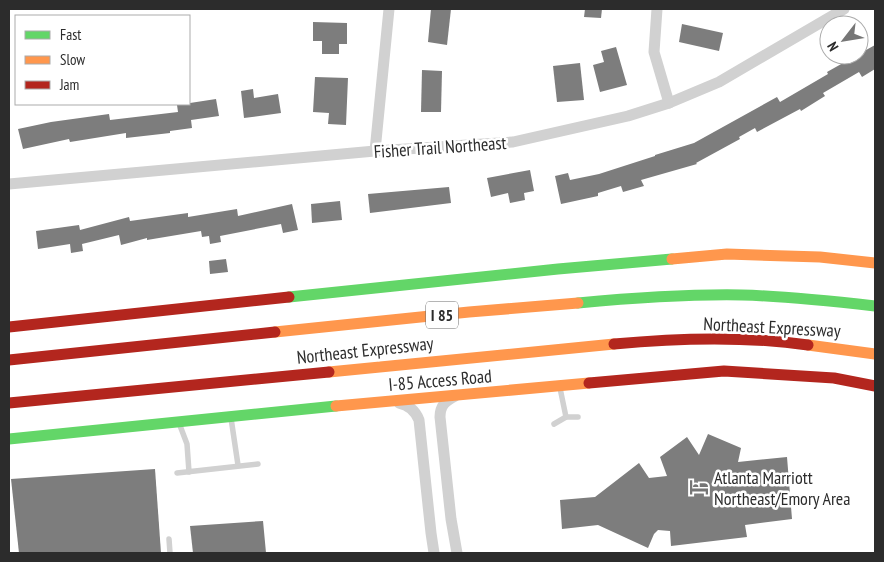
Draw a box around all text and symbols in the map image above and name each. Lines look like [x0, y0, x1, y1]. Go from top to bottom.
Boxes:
legend [15, 15, 190, 105]
north arrow [819, 15, 869, 65]
text: Fast [60, 25, 81, 44]
text: N [823, 39, 843, 55]
text: Slow [60, 50, 85, 69]
text: Jam [59, 75, 79, 94]
street label: Fisher Trail Northeast [373, 131, 507, 163]
road number: I 85 [426, 302, 458, 328]
street label: Northeast Expressway [703, 312, 841, 342]
street label: Northeast Expressway [296, 331, 435, 369]
street label: I-85 Access Road [387, 364, 493, 396]
place label: Atlanta Marriott Northeast/Emory Area [714, 466, 850, 510]
hotel icon: Atlanta Marriott Northeast/Emory Area [688, 476, 710, 498]

